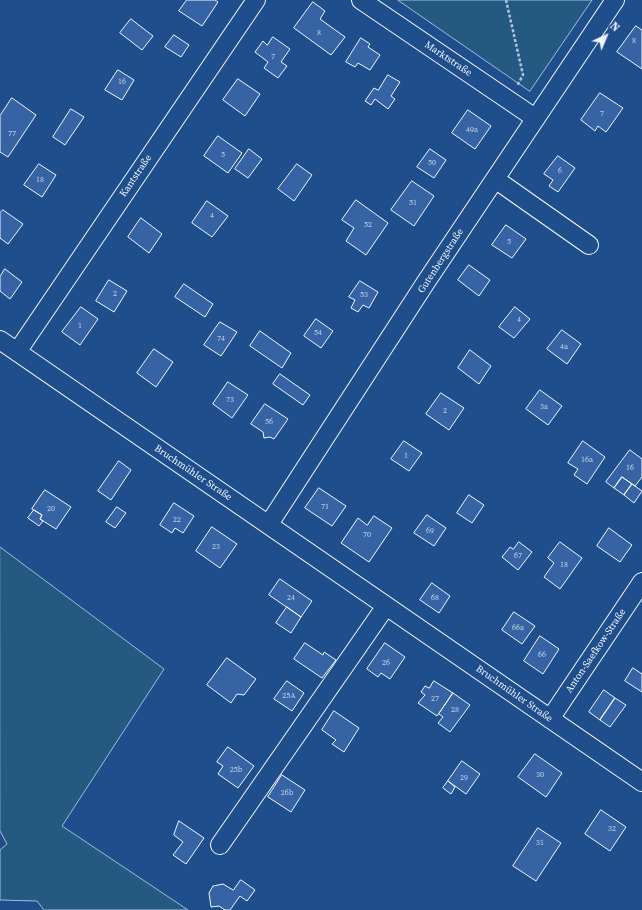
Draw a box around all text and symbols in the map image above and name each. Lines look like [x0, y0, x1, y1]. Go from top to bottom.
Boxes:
north arrow [586, 16, 626, 56]
text: N [607, 19, 623, 35]
house number: 8 [317, 28, 321, 38]
house number: 8 [632, 36, 636, 46]
street label: Marktstraße [422, 39, 474, 79]
house number: 7 [271, 52, 275, 62]
house number: 16 [118, 77, 126, 87]
house number: 7 [600, 109, 604, 119]
house number: 49a [466, 125, 478, 135]
house number: 77 [8, 129, 16, 139]
house number: 5 [221, 150, 225, 160]
street label: Kantstraße [117, 152, 155, 200]
house number: 50 [428, 158, 436, 168]
house number: 6 [558, 166, 562, 176]
house number: 18 [36, 175, 44, 185]
house number: 51 [409, 198, 417, 208]
house number: 4 [210, 211, 214, 221]
house number: 52 [364, 220, 372, 230]
street label: Gutenbergstraße [416, 226, 466, 296]
house number: 5 [507, 237, 511, 247]
house number: 2 [113, 289, 117, 299]
house number: 53 [360, 290, 368, 300]
house number: 4 [517, 315, 521, 325]
house number: 1 [78, 321, 82, 331]
house number: 54 [314, 328, 322, 338]
house number: 74 [217, 334, 225, 344]
house number: 4a [560, 342, 568, 352]
house number: 73 [226, 395, 234, 405]
house number: 3a [540, 402, 548, 412]
house number: 2 [443, 406, 447, 416]
house number: 56 [265, 417, 273, 427]
street label: Bruchmühler Straße [152, 443, 234, 503]
house number: 1 [404, 451, 408, 461]
house number: 16a [581, 455, 593, 465]
house number: 16 [626, 463, 634, 473]
house number: 71 [321, 502, 329, 512]
house number: 20 [47, 504, 55, 514]
house number: 22 [173, 515, 181, 525]
house number: 69 [426, 526, 434, 536]
house number: 70 [363, 530, 371, 540]
house number: 23 [212, 542, 220, 552]
house number: 67 [514, 551, 522, 561]
house number: 18 [560, 560, 568, 570]
house number: 24 [287, 593, 295, 603]
house number: 68 [431, 593, 439, 603]
street label: Anton-Saefkow-Straße [563, 607, 629, 695]
house number: 66a [512, 623, 524, 633]
house number: 66 [538, 650, 546, 660]
house number: 26 [382, 658, 390, 668]
street label: Bruchmühler Straße [473, 663, 555, 725]
house number: 25A [282, 691, 296, 701]
house number: 27 [431, 694, 439, 704]
house number: 28 [451, 705, 459, 715]
house number: 25b [230, 765, 242, 775]
house number: 30 [536, 770, 544, 780]
house number: 29 [460, 773, 468, 783]
house number: 26b [281, 788, 293, 798]
house number: 32 [608, 824, 616, 834]
house number: 31 [536, 838, 544, 848]

